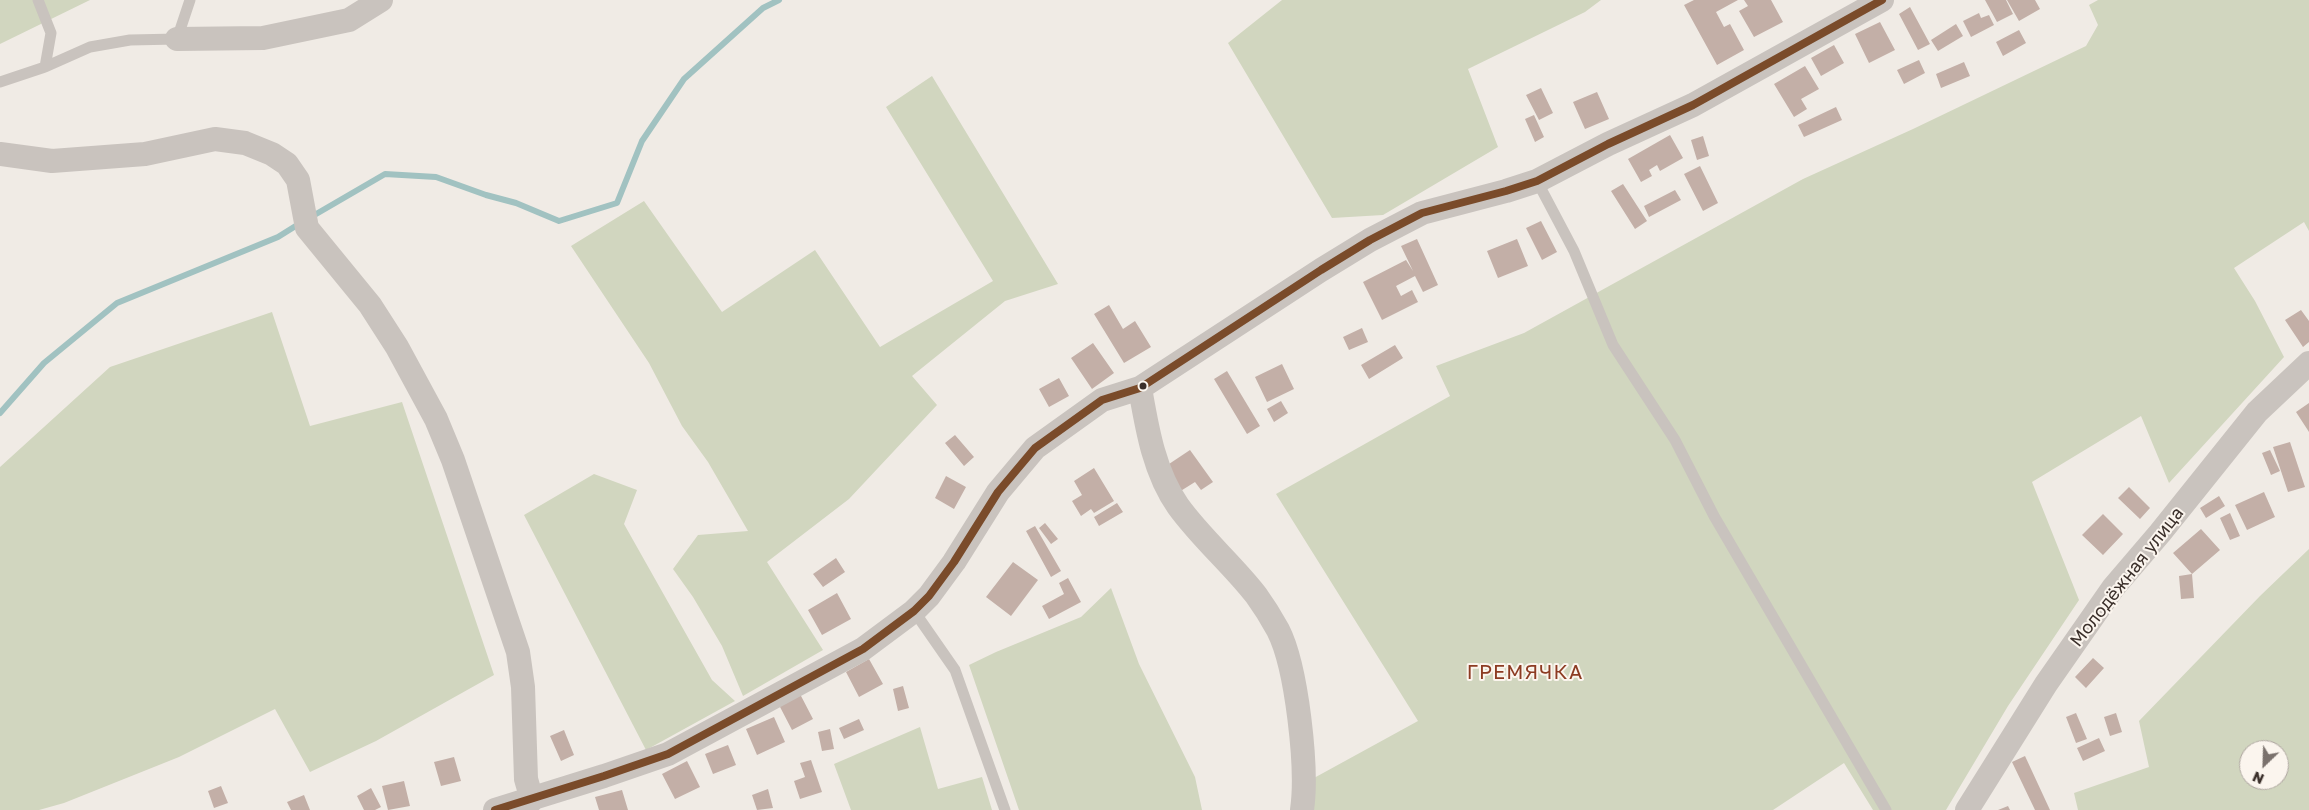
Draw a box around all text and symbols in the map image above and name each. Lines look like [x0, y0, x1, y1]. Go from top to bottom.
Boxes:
unlabelled marker [1138, 381, 1148, 391]
street label: Молодёжная улица [2066, 503, 2188, 651]
district label: ГРЕМЯЧКА [1466, 661, 1584, 685]
north arrow [2239, 740, 2289, 790]
text: N [2250, 768, 2266, 788]

